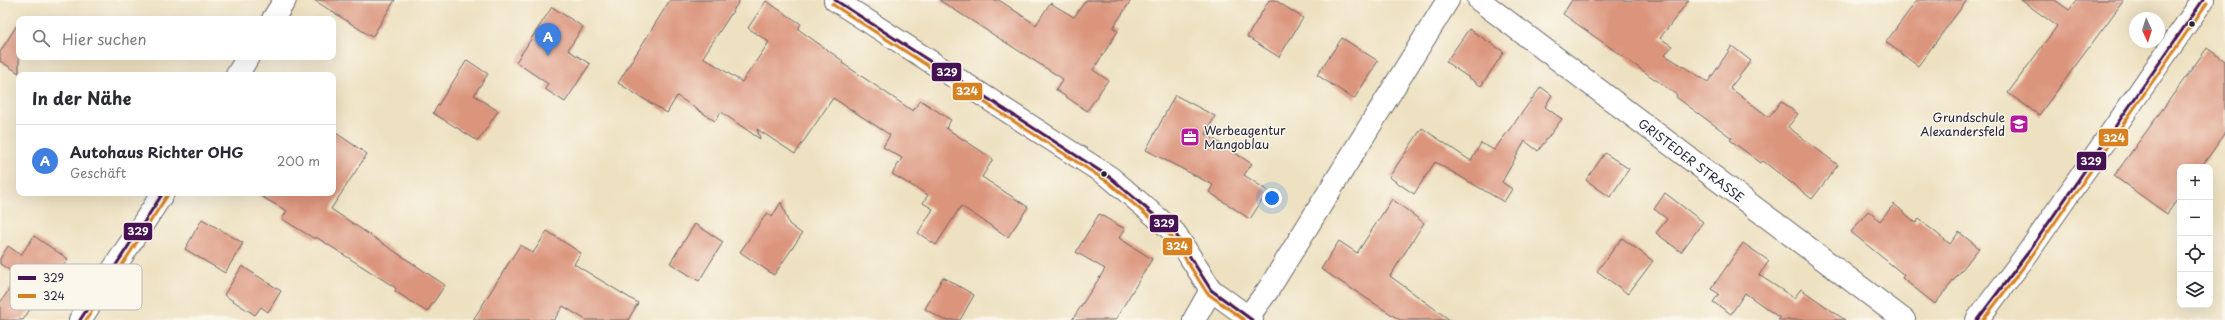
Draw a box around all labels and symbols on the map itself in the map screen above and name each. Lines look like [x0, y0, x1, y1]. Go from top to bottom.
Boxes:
north arrow [2129, 12, 2165, 48]
unlabelled marker [2187, 19, 2197, 29]
pin: A [535, 23, 561, 56]
line badge: 329 [931, 62, 962, 82]
text: 329 [936, 63, 958, 80]
line badge: 324 [952, 82, 983, 101]
text: 324 [956, 82, 978, 99]
place label: Grundschule Alexandersfeld [1920, 108, 2005, 140]
school or university icon: Grundschule Alexandersfeld [2008, 113, 2030, 135]
street label: GRISTEDER STRASSE [1635, 114, 1748, 206]
place label: Werbeagentur Mangoblau [1204, 121, 1286, 153]
office icon: Werbeagentur Mangoblau [1179, 126, 1201, 148]
line badge: 324 [2098, 128, 2129, 147]
text: 324 [2103, 129, 2125, 146]
line badge: 329 [2076, 151, 2107, 171]
text: 329 [2080, 152, 2102, 169]
unlabelled marker [1099, 169, 1109, 179]
your location [1262, 188, 1282, 208]
line badge: 329 [1149, 214, 1179, 233]
text: 329 [1153, 214, 1175, 231]
line badge: 329 [123, 222, 153, 241]
text: 329 [127, 222, 149, 239]
line badge: 324 [1162, 237, 1193, 256]
text: 324 [1166, 237, 1188, 254]
legend [10, 264, 142, 310]
text: 329 [43, 269, 64, 286]
text: 324 [43, 287, 65, 304]

